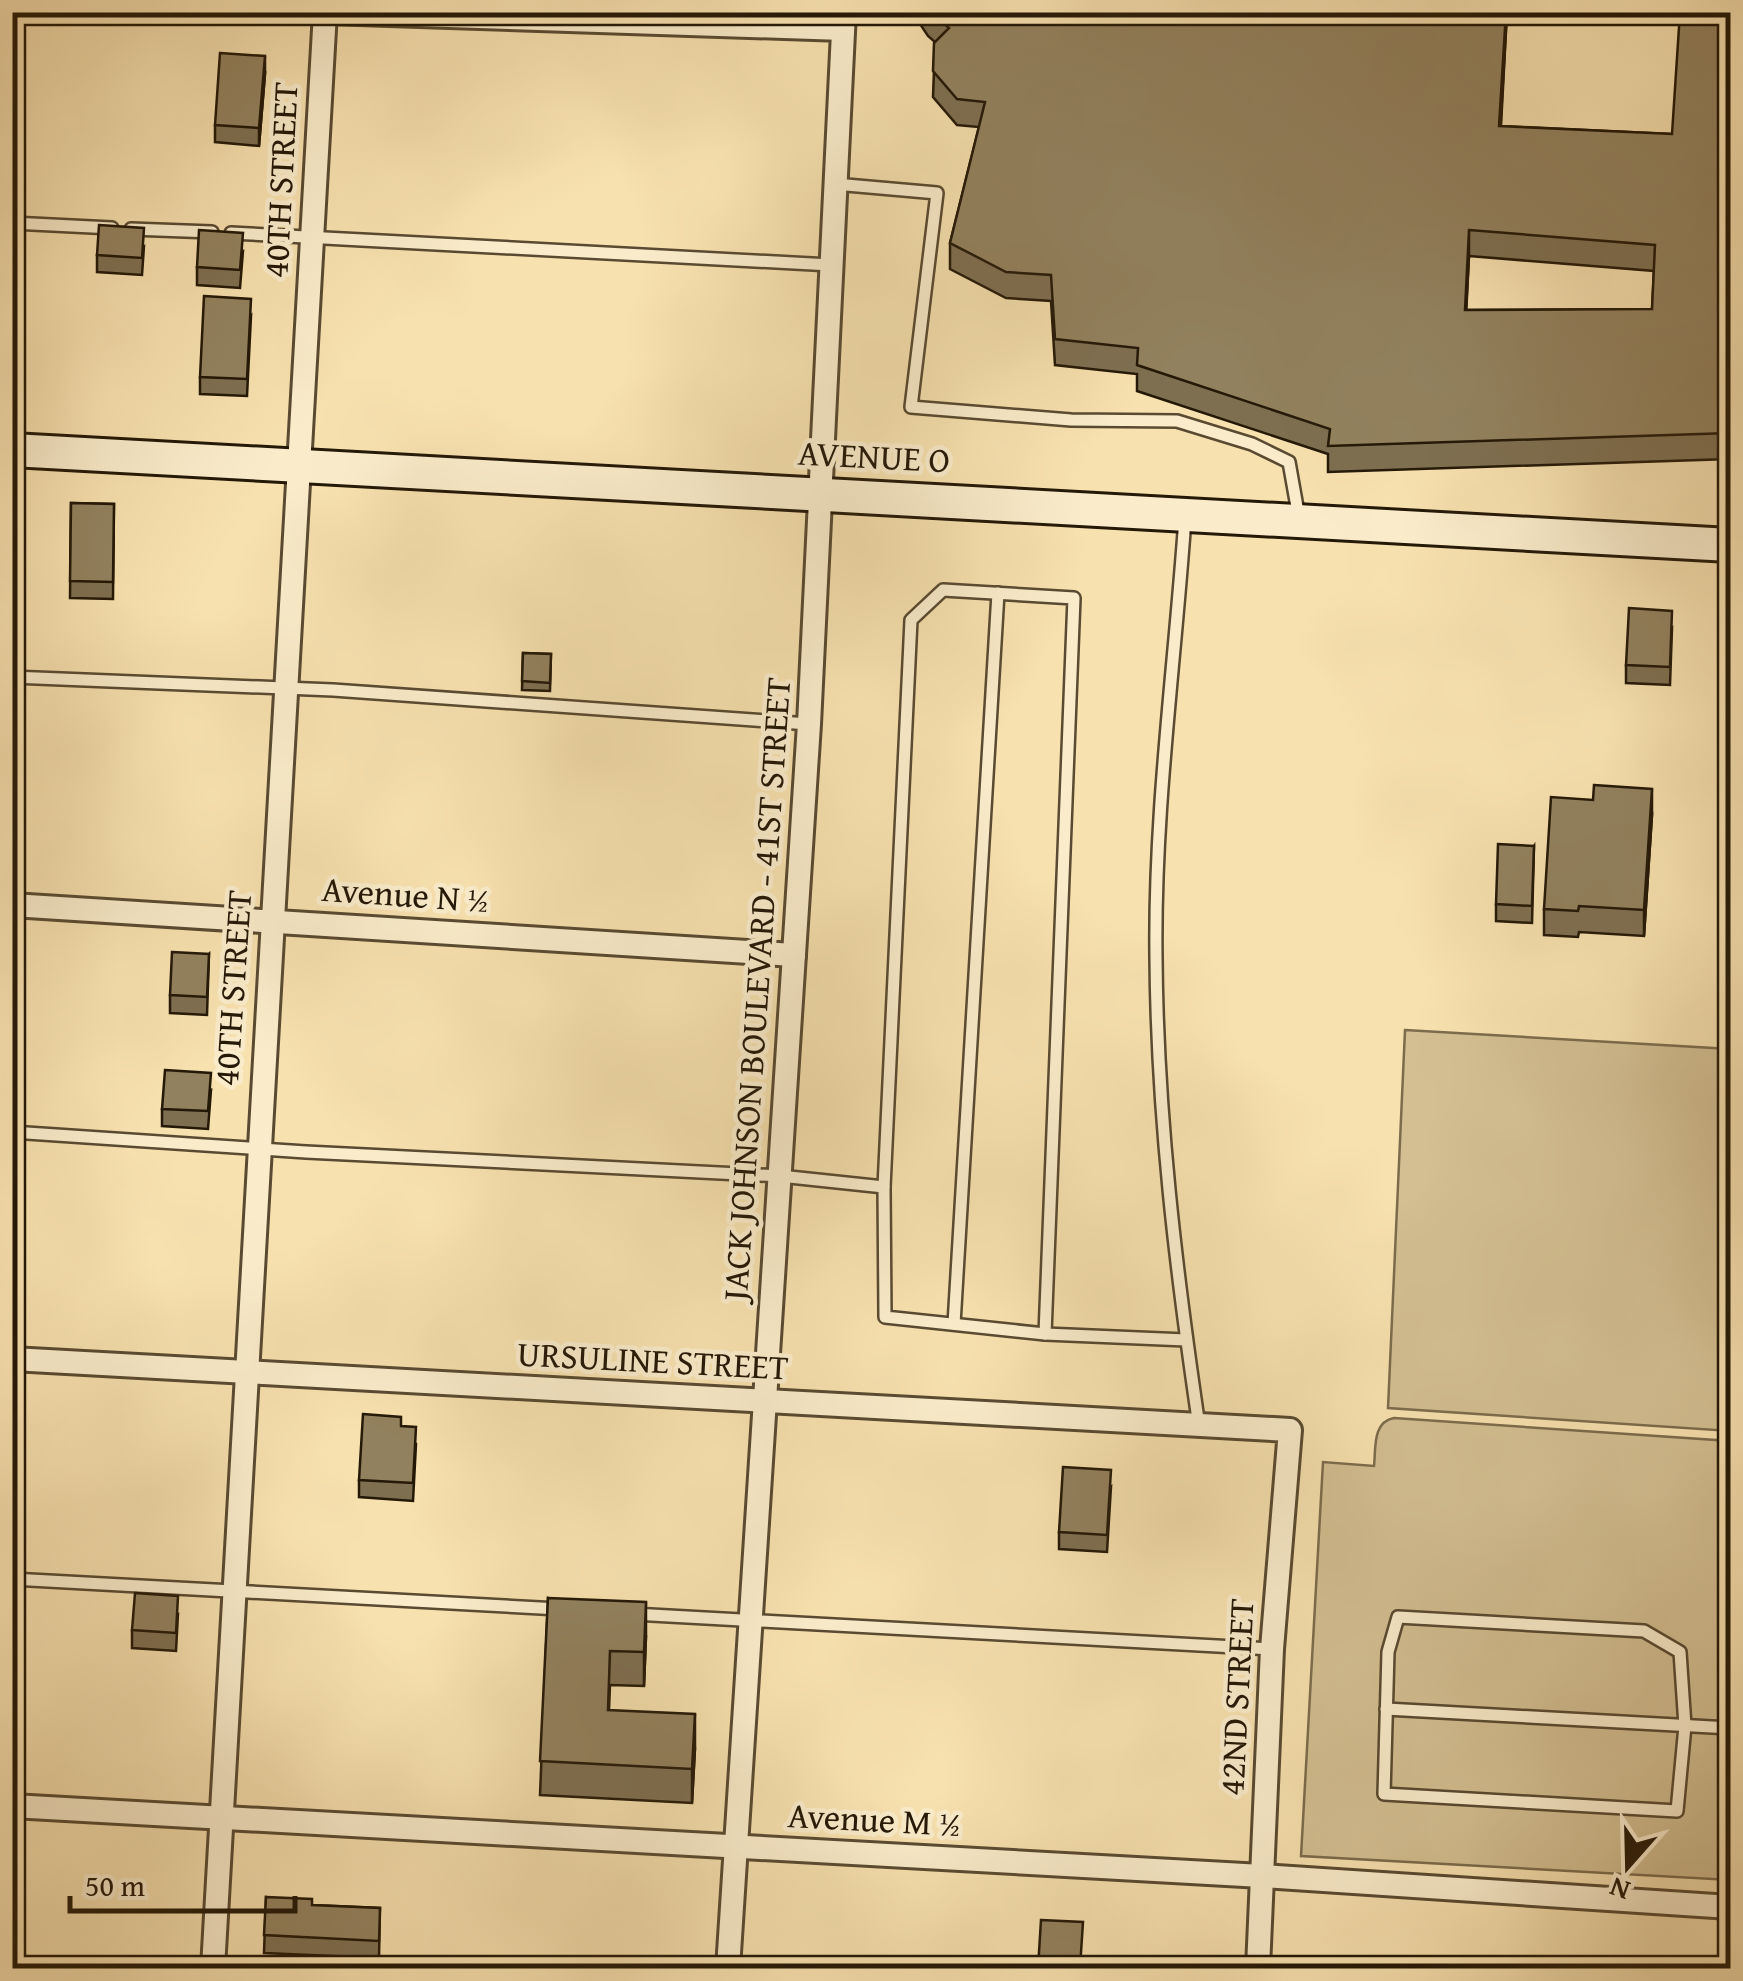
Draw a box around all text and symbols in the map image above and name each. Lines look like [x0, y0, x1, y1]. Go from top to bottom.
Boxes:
street label: 40TH STREET [249, 81, 311, 279]
street label: AVENUE O [797, 427, 951, 485]
street label: JACK JOHNSON BOULEVARD - 41ST STREET [708, 675, 803, 1306]
street label: Avenue N ½ [320, 863, 490, 925]
street label: 40TH STREET [200, 888, 264, 1088]
street label: URSULINE STREET [516, 1327, 790, 1393]
street label: 42ND STREET [1205, 1597, 1267, 1797]
street label: Avenue M ½ [786, 1789, 962, 1849]
north arrow [1578, 1816, 1678, 1916]
scale bar [70, 1851, 295, 1913]
text: 50 m [85, 1863, 145, 1907]
text: N [1603, 1867, 1635, 1912]

